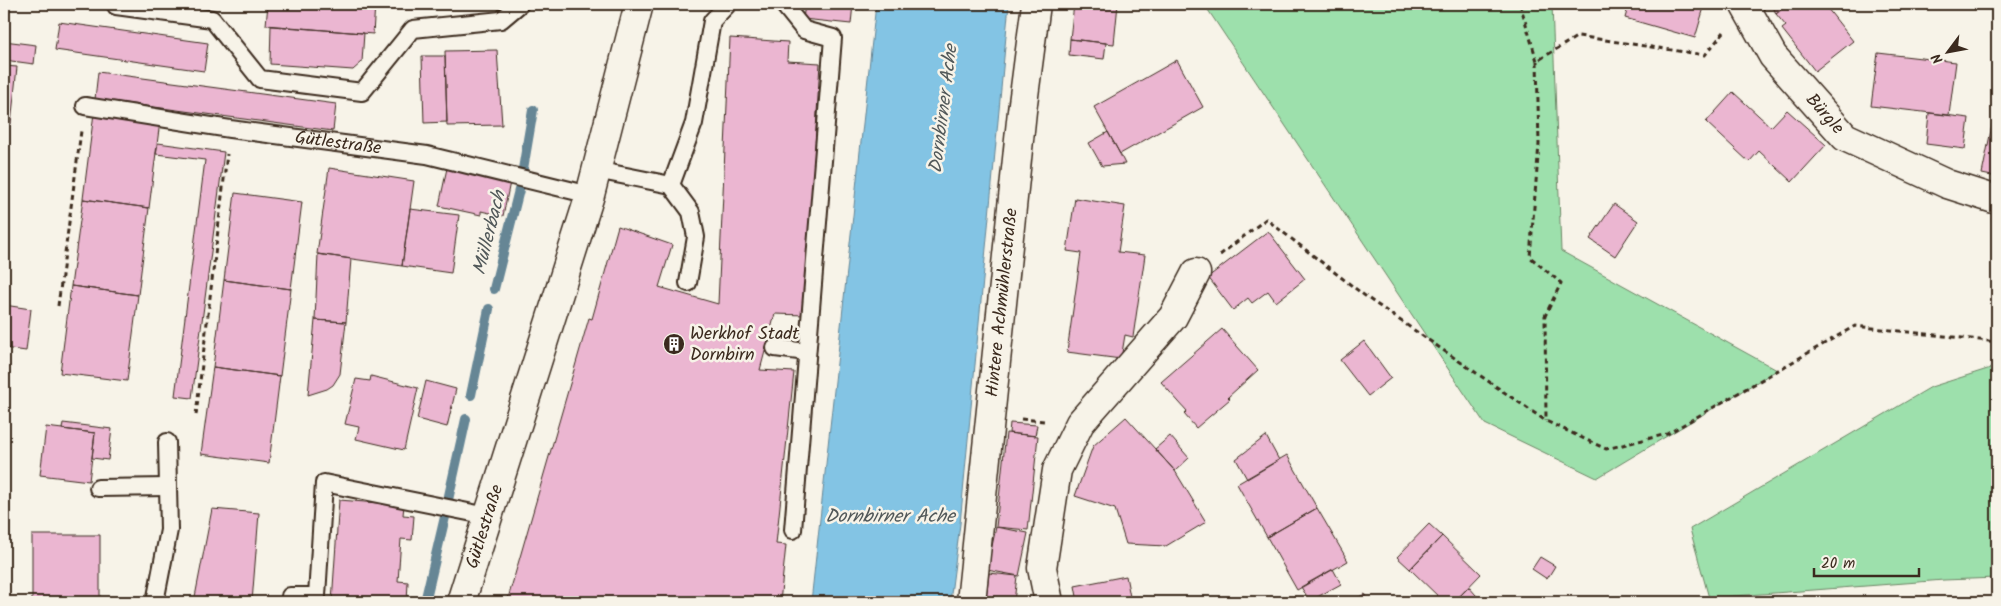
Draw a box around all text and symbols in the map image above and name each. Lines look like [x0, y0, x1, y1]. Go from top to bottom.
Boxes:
north arrow [1924, 28, 1974, 78]
water label: Dornbirner Ache [921, 41, 967, 175]
text: N [1926, 49, 1949, 68]
street label: Bürgle [1798, 87, 1851, 141]
street label: Gütlestraße [293, 123, 383, 163]
water label: Müllerbach [465, 186, 515, 278]
street label: Hintere Achmühlerstraße [978, 207, 1026, 398]
place label: Werkhof Stadt Dornbirn [690, 320, 800, 370]
building icon: Werkhof Stadt Dornbirn [662, 332, 686, 356]
street label: Gütlestraße [458, 481, 512, 572]
water label: Dornbirner Ache [825, 502, 957, 532]
scale bar [1814, 546, 1918, 578]
text: 20 m [1821, 552, 1855, 576]

